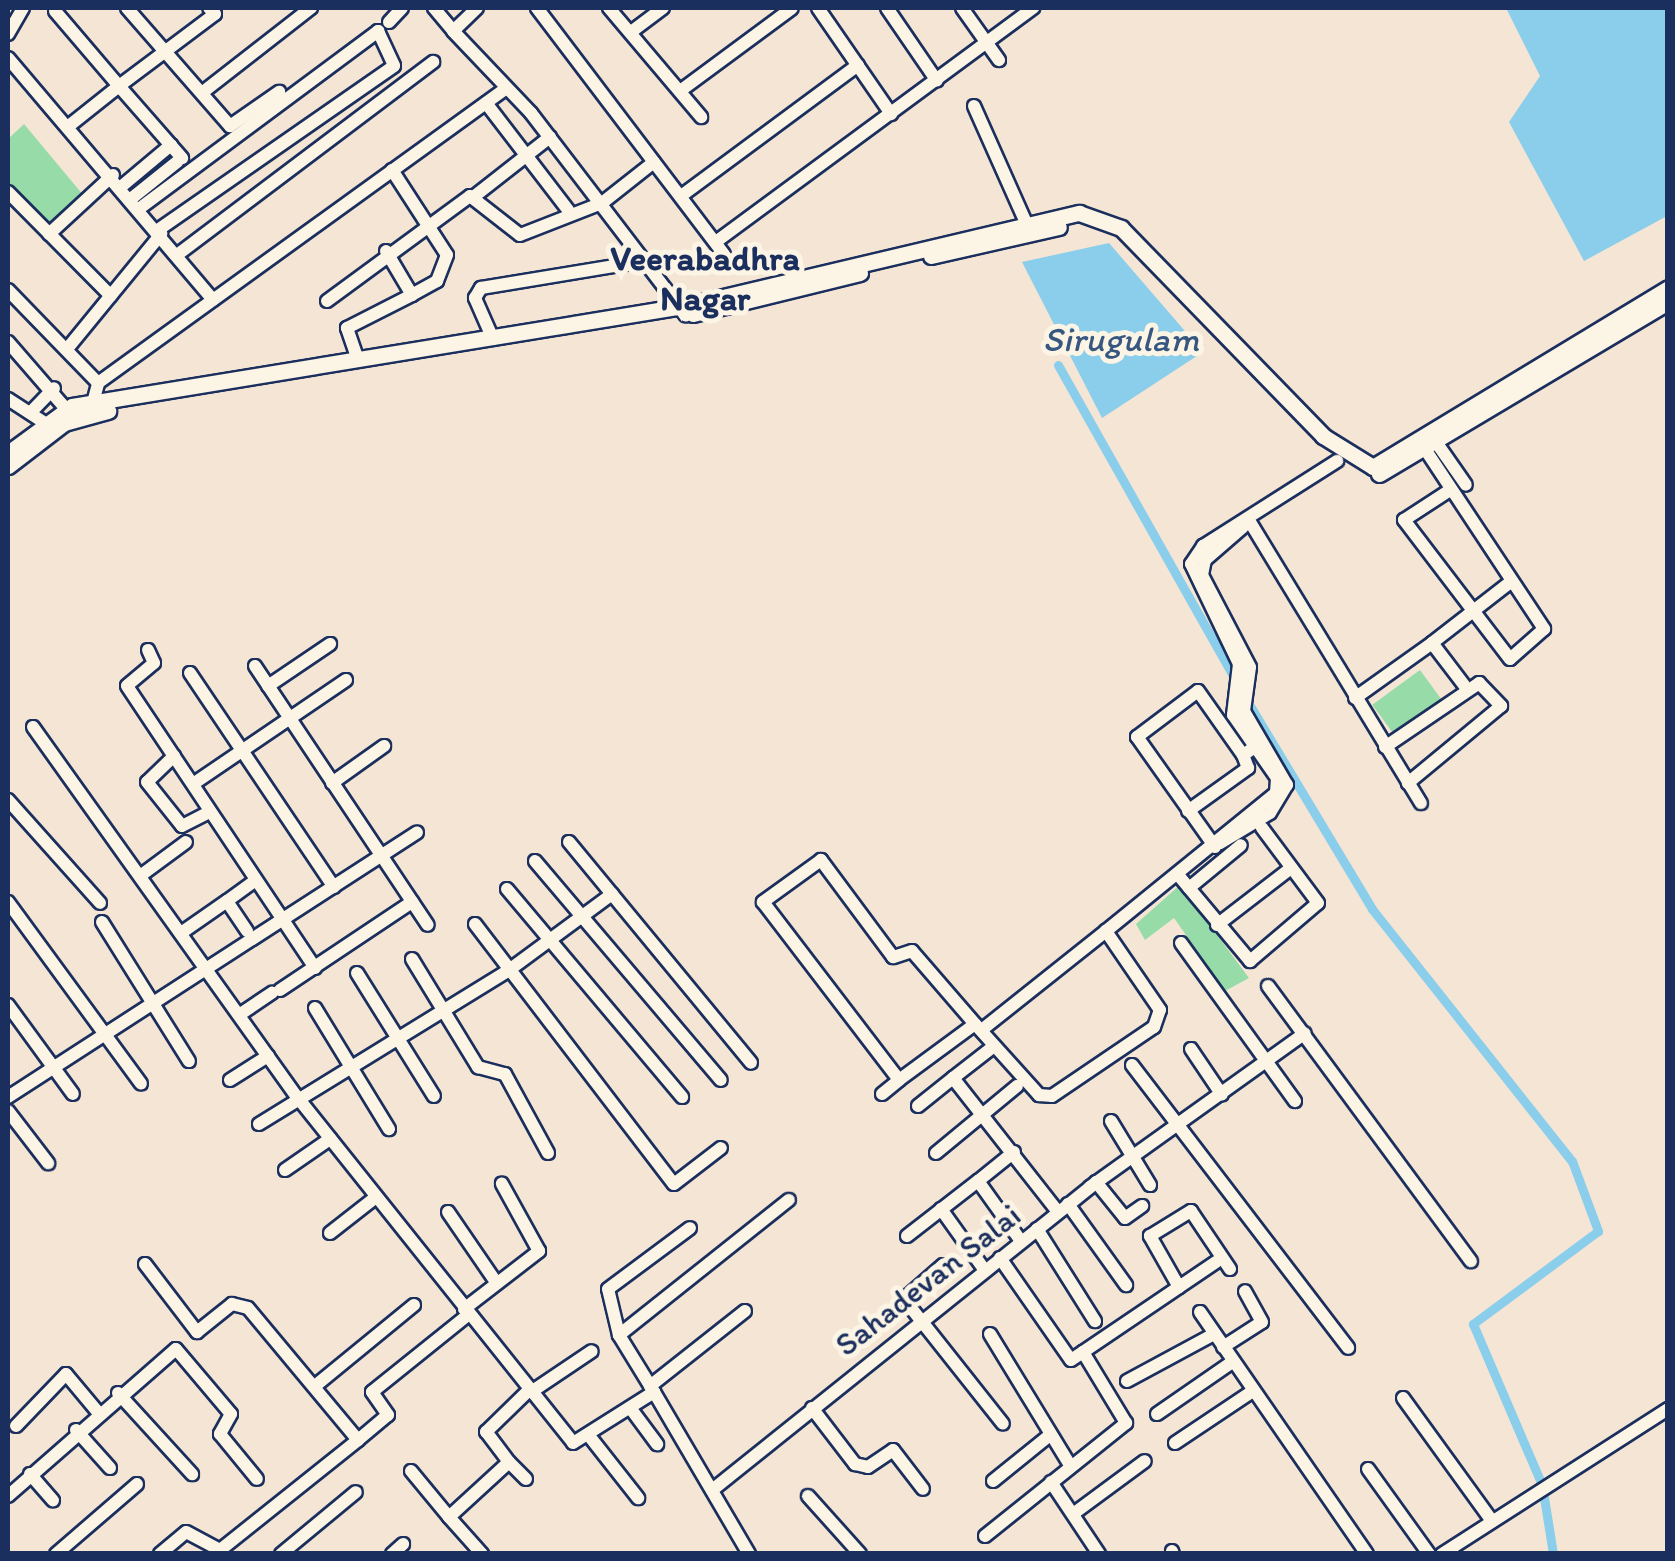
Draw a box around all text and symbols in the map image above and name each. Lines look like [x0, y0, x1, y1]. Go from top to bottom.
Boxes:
district label: Veerabadhra Nagar [610, 237, 800, 319]
water label: Sirugulam [1043, 318, 1199, 360]
street label: Sahadevan Salai [828, 1196, 1028, 1364]

